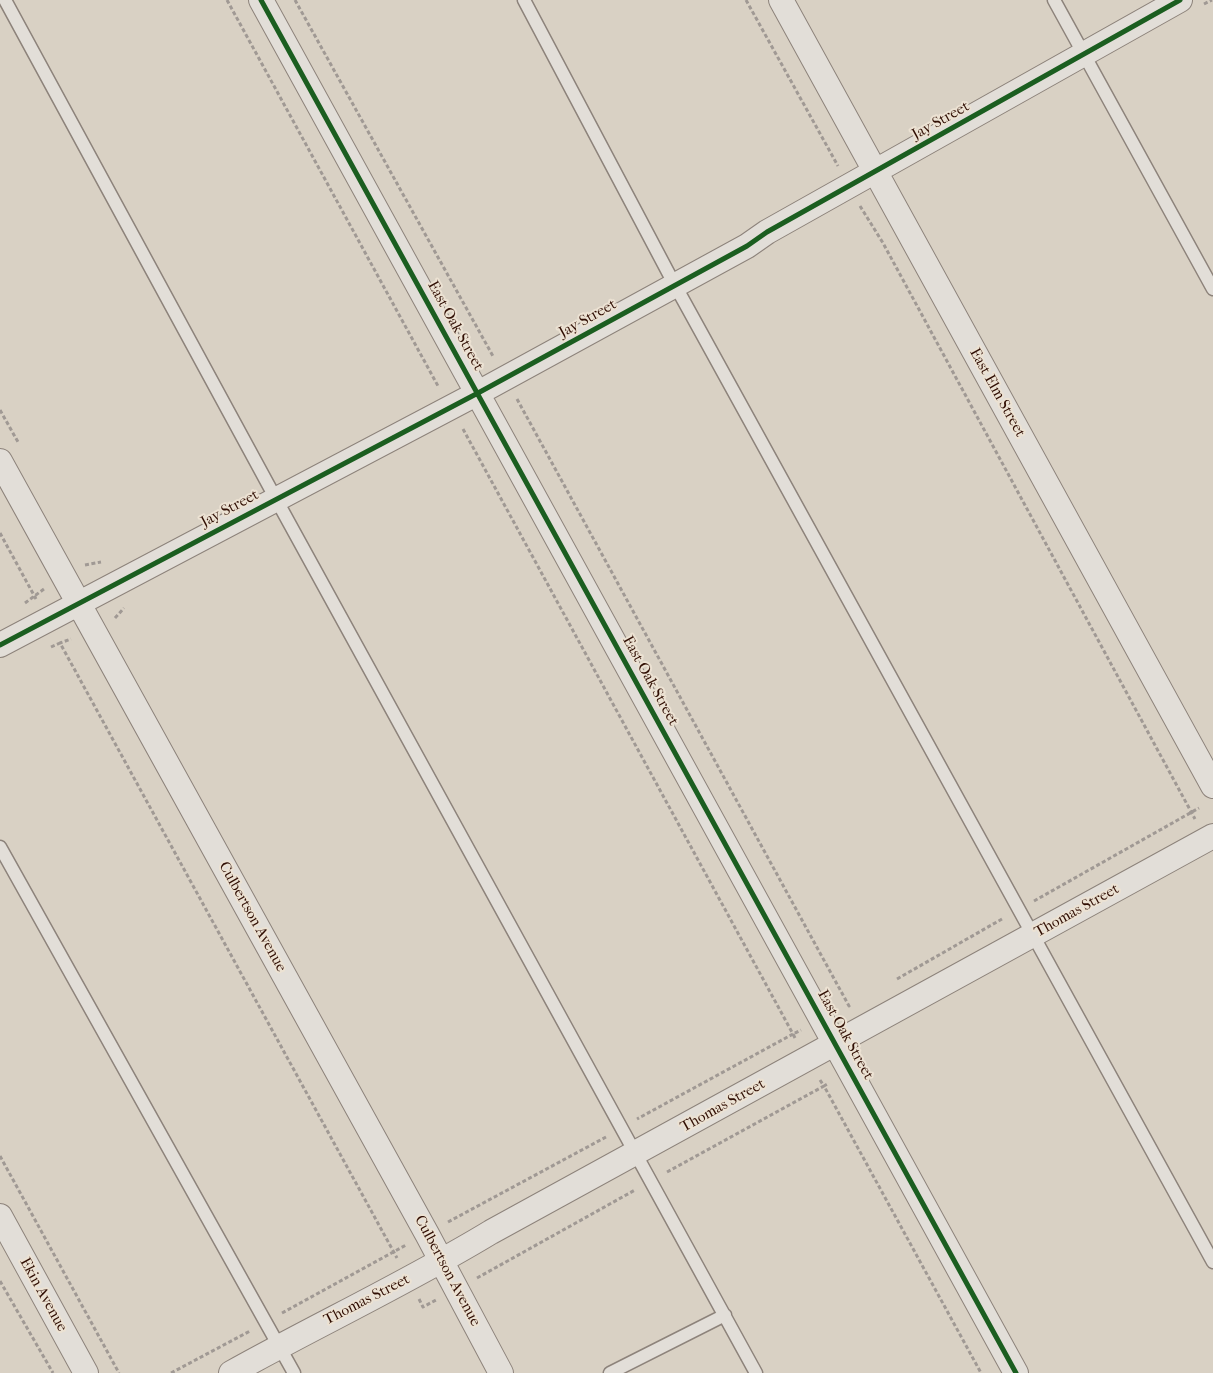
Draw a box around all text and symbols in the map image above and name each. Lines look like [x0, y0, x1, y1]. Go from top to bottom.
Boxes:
street label: Jay Street [909, 98, 973, 144]
street label: East Oak Street [423, 278, 487, 374]
street label: Jay Street [556, 296, 620, 342]
street label: East Elm Street [965, 345, 1029, 441]
street label: Jay Street [198, 486, 262, 532]
street label: East Oak Street [618, 633, 682, 729]
street label: Culbertson Avenue [214, 859, 290, 975]
street label: Thomas Street [1032, 880, 1122, 942]
street label: East Oak Street [813, 987, 877, 1083]
street label: Thomas Street [678, 1075, 768, 1137]
street label: Culbertson Avenue [410, 1212, 484, 1330]
street label: Ekin Avenue [15, 1255, 71, 1335]
street label: Thomas Street [321, 1271, 413, 1329]

